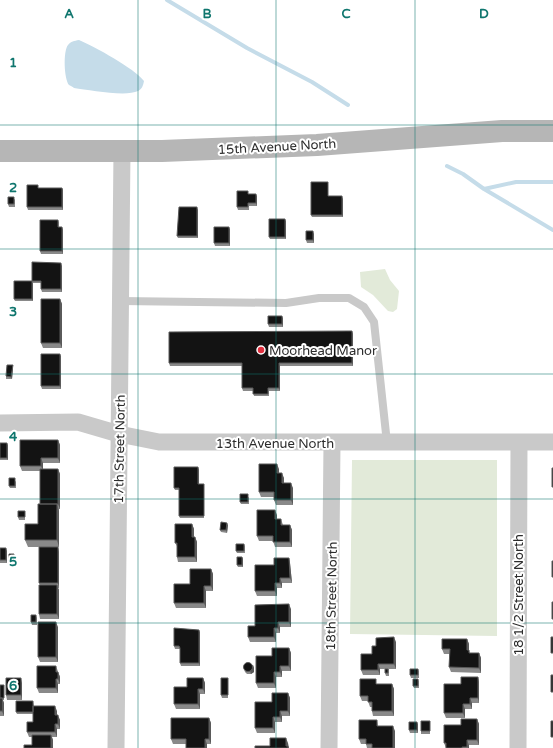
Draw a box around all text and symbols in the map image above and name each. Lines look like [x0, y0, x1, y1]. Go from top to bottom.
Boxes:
text: A [64, 6, 74, 22]
text: B [202, 6, 212, 22]
text: C [341, 6, 351, 22]
text: D [479, 6, 489, 22]
text: 1 [9, 55, 17, 71]
street label: 15th Avenue North [217, 136, 337, 158]
text: 2 [9, 180, 17, 196]
text: 3 [9, 304, 17, 320]
place label: Moorhead Manor [269, 343, 377, 359]
marker: Moorhead Manor [256, 345, 266, 355]
street label: 17th Street North [111, 394, 129, 504]
text: 4 [9, 429, 18, 445]
street label: 13th Avenue North [216, 436, 334, 452]
street label: 18 1/2 Street North [511, 534, 527, 656]
street label: 18th Street North [323, 541, 341, 651]
text: 5 [9, 554, 17, 570]
text: 6 [9, 678, 17, 694]

